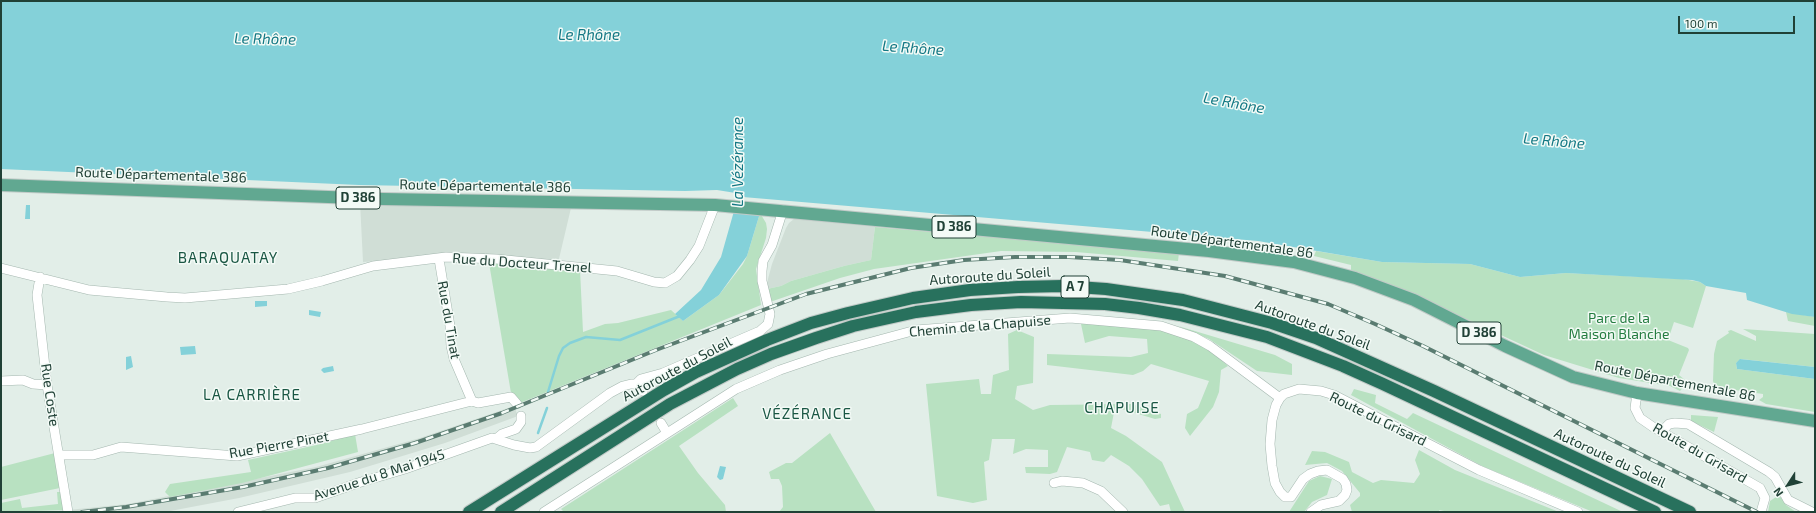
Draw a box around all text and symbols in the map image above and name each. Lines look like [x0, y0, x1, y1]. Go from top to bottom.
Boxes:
scale bar [1680, 8, 1797, 34]
text: 100 m [1685, 16, 1717, 30]
water label: Le Rhône [558, 26, 620, 44]
water label: Le Rhône [234, 29, 296, 49]
water label: Le Rhône [881, 37, 945, 59]
water label: Le Rhône [1202, 89, 1266, 117]
water label: La Vézérance [729, 117, 747, 207]
water label: Le Rhône [1522, 129, 1586, 153]
street label: Route Départementale 386 [75, 164, 247, 186]
street label: Route Départementale 386 [399, 176, 571, 196]
road number: D 386 [336, 187, 380, 209]
road number: D 386 [932, 216, 976, 238]
street label: Route Départementale 86 [1150, 222, 1314, 262]
district label: BARAQUATAY [178, 249, 278, 267]
street label: Rue du Docteur Trenel [452, 250, 592, 276]
street label: Autoroute du Soleil [929, 263, 1051, 289]
road number: A 7 [1061, 276, 1089, 298]
street label: Rue du Tinat [434, 280, 464, 360]
street label: Autoroute du Soleil [1253, 296, 1373, 354]
park label: Parc de la Maison Blanche [1569, 310, 1669, 342]
street label: Chemin de la Chapuise [908, 311, 1052, 341]
road number: D 386 [1457, 322, 1501, 344]
street label: Autoroute du Soleil [619, 333, 735, 405]
street label: Route Départementale 86 [1593, 357, 1757, 405]
street label: Rue Coste [37, 363, 63, 427]
district label: LA CARRIÈRE [203, 386, 301, 404]
street label: Route du Grisard [1327, 388, 1429, 450]
district label: CHAPUISE [1084, 399, 1160, 417]
district label: VÉZÉRANCE [762, 405, 852, 423]
street label: Route du Grisard [1650, 419, 1750, 487]
street label: Autoroute du Soleil [1551, 425, 1669, 491]
street label: Rue Pierre Pinet [228, 428, 330, 462]
street label: Avenue du 8 Mai 1945 [311, 446, 447, 504]
north arrow [1768, 465, 1808, 505]
text: N [1770, 485, 1785, 499]

